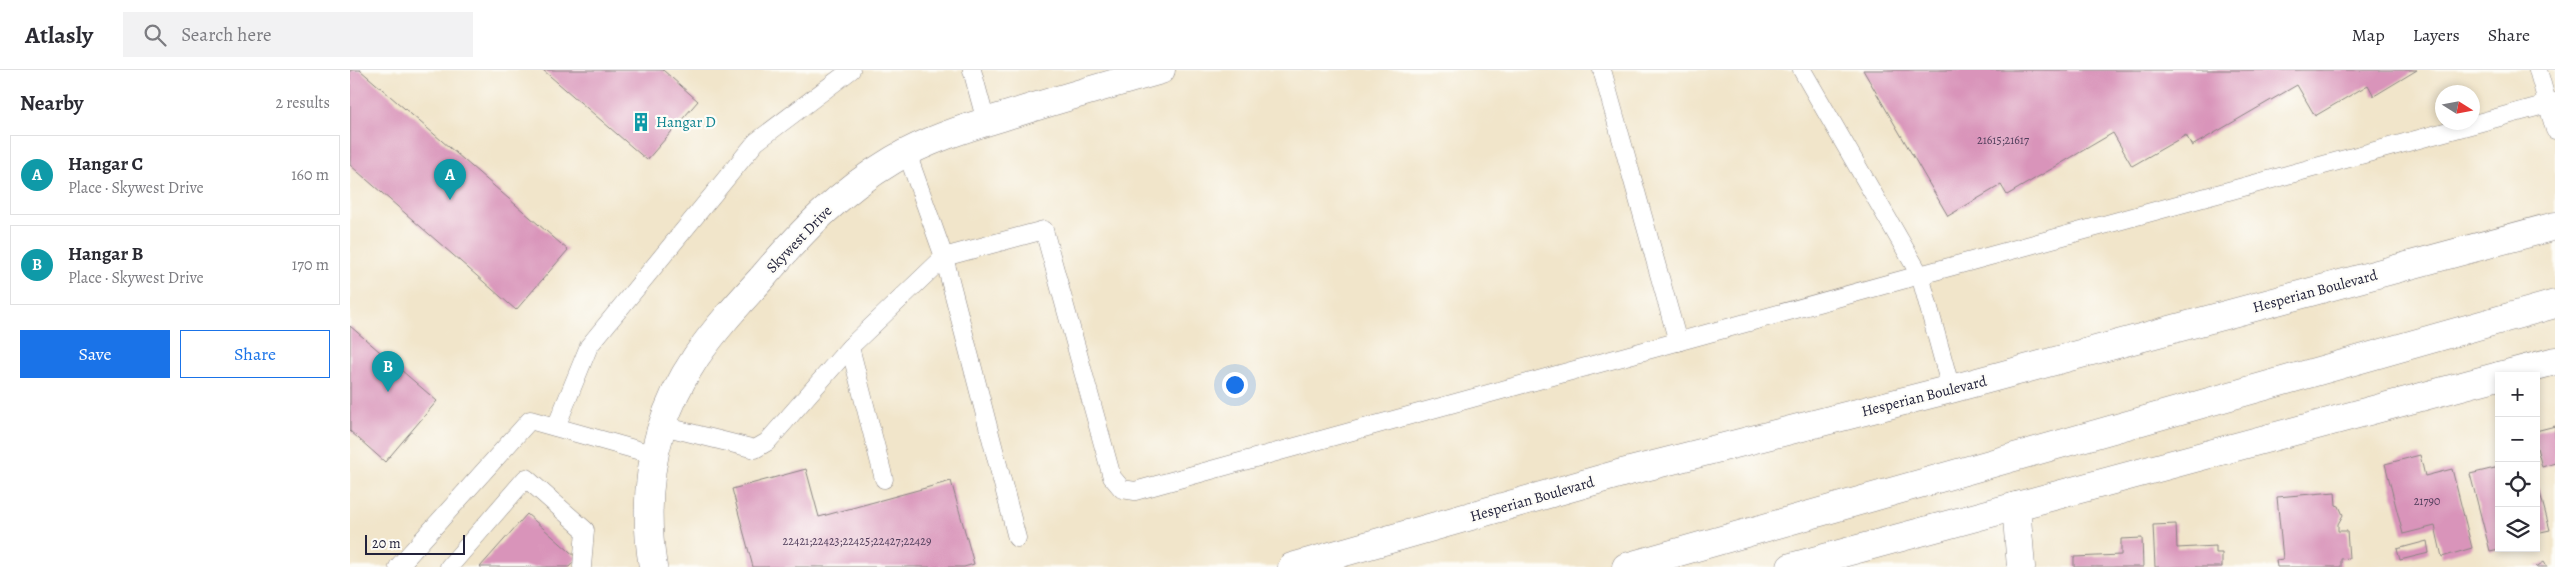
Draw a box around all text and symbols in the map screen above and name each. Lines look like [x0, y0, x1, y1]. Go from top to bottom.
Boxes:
search box [123, 12, 473, 57]
text: Atlasly [25, 19, 93, 51]
icon: search [141, 21, 169, 49]
text: Search here [181, 22, 272, 48]
text: Map [2352, 23, 2385, 47]
text: Layers [2413, 23, 2460, 47]
text: Share [2488, 23, 2530, 47]
north arrow [2435, 85, 2480, 130]
text: Nearby [20, 89, 83, 117]
text: 2 results [275, 92, 330, 114]
building icon: Hangar D [630, 111, 652, 133]
place label: Hangar D [656, 112, 716, 132]
house number: 21615;21617 [1977, 132, 2030, 148]
text: Hangar C [68, 151, 143, 177]
pin: A [434, 159, 466, 200]
text: A [32, 164, 42, 186]
text: 160 m [291, 164, 329, 186]
text: Place · Skywest Drive [68, 177, 204, 199]
street label: Skywest Drive [762, 201, 836, 277]
text: Hangar B [68, 241, 143, 267]
text: B [32, 254, 42, 276]
text: 170 m [292, 254, 329, 276]
street label: Hesperian Boulevard [2250, 264, 2381, 317]
text: Place · Skywest Drive [68, 267, 204, 289]
button: Save [20, 330, 170, 378]
button: Share [180, 330, 330, 378]
pin: B [372, 351, 404, 392]
street label: Hesperian Boulevard [1859, 371, 1990, 421]
your location [1222, 372, 1248, 398]
map controls [2495, 372, 2540, 552]
button: + [2495, 372, 2540, 417]
button: − [2495, 417, 2540, 462]
button: locate [2495, 462, 2540, 507]
street label: Hesperian Boulevard [1468, 471, 1597, 526]
house number: 21790 [2414, 493, 2440, 509]
button: layers [2495, 507, 2540, 552]
scale bar [365, 532, 465, 555]
house number: 22421;22423;22425;22427;22429 [783, 533, 931, 549]
text: 20 m [372, 534, 401, 553]

